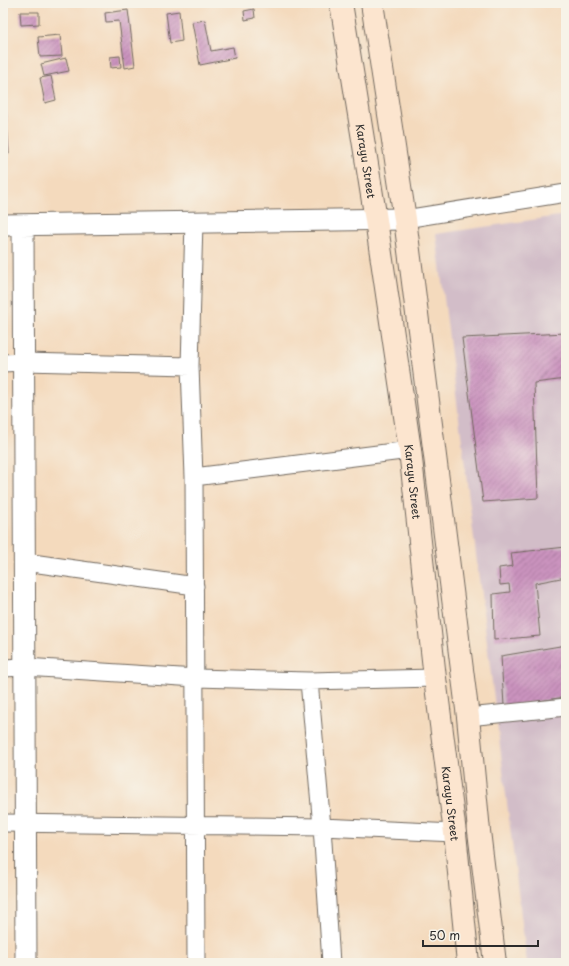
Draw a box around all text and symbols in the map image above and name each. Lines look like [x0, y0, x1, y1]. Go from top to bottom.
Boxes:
street label: Karayu Street [352, 122, 381, 200]
street label: Karayu Street [401, 443, 426, 520]
street label: Karayu Street [438, 765, 464, 842]
scale bar [423, 922, 538, 948]
text: 50 m [429, 926, 460, 944]

